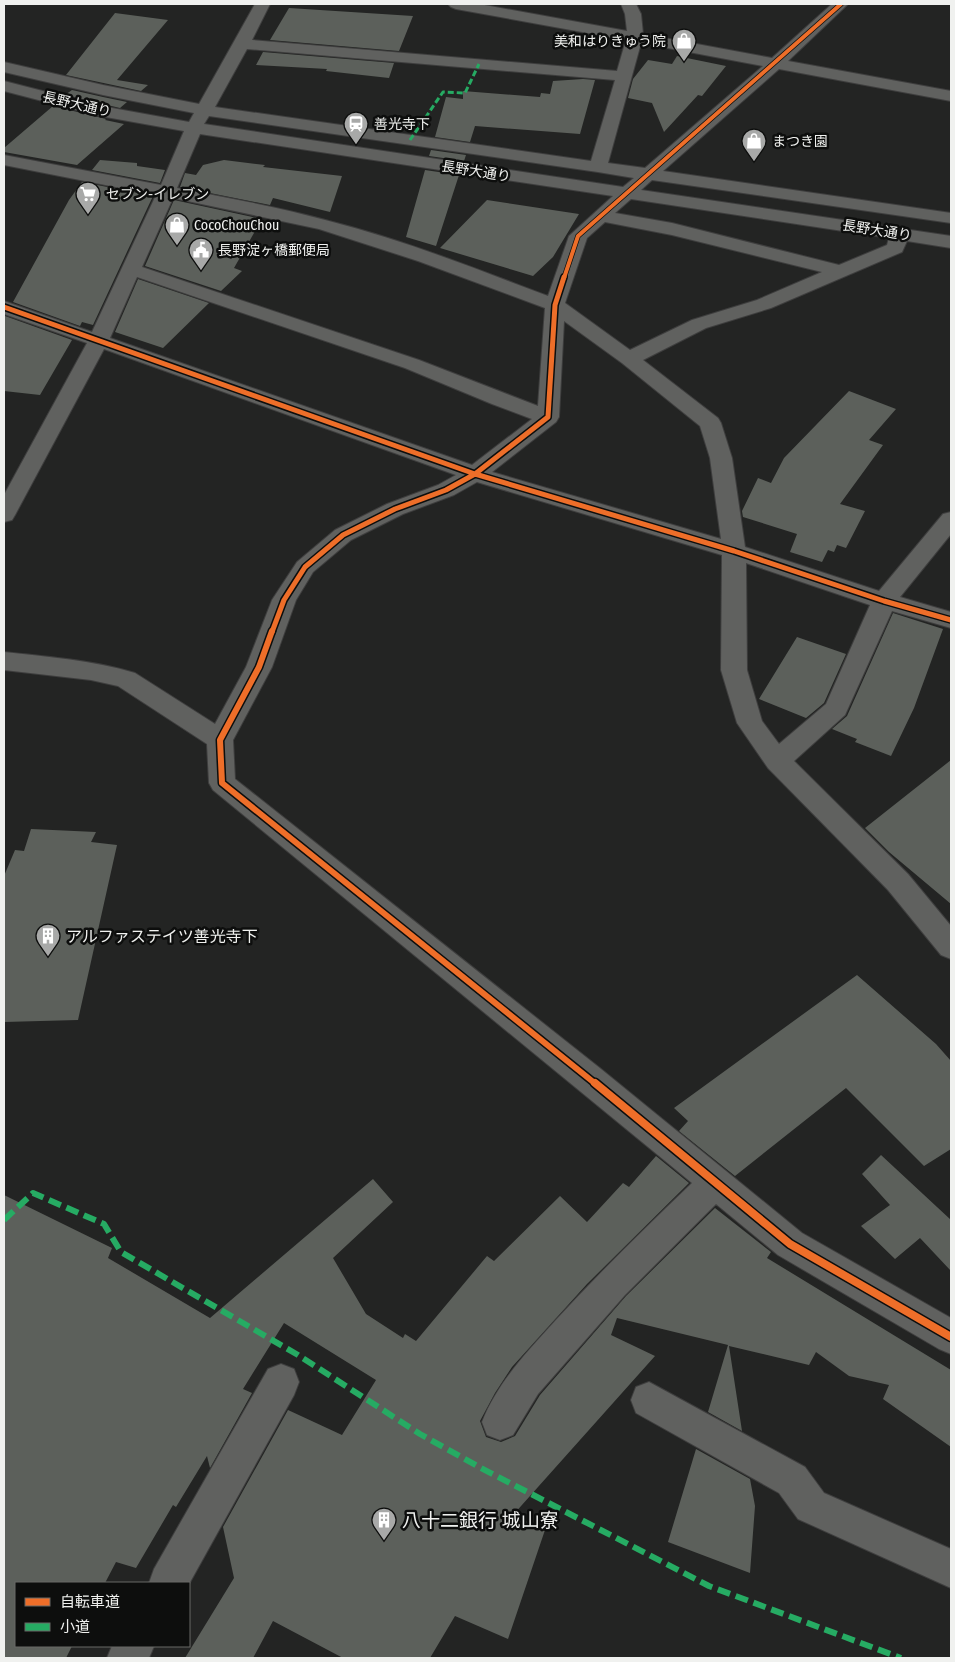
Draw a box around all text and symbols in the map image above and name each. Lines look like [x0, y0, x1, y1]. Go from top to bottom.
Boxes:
shop icon: 美和はりきゅう院 [671, 28, 697, 62]
place label: 美和はりきゅう院 [554, 33, 666, 50]
street label: 長野大通り [41, 88, 113, 121]
station icon: 善光寺下 [343, 111, 369, 145]
place label: 善光寺下 [374, 116, 430, 133]
shop icon: まつき園 [741, 128, 767, 162]
place label: まつき園 [772, 133, 828, 150]
street label: 長野大通り [440, 158, 512, 185]
supermarket icon: セブン-イレブン [75, 181, 101, 215]
place label: セブン-イレブン [106, 186, 209, 203]
shop icon: CocoChouChou [164, 212, 190, 246]
place label: CocoChouChou [194, 217, 279, 234]
street label: 長野大通り [841, 217, 913, 244]
public building icon: 長野淀ヶ橋郵便局 [188, 237, 214, 271]
place label: 長野淀ヶ橋郵便局 [218, 242, 330, 259]
building icon: アルファステイツ善光寺下 [35, 923, 61, 957]
place label: アルファステイツ善光寺下 [66, 927, 258, 946]
building icon: 八十二銀行 城山寮 [371, 1507, 397, 1541]
place label: 八十二銀行 城山寮 [402, 1509, 558, 1532]
legend [15, 1582, 190, 1647]
text: 自転車道 [60, 1593, 120, 1611]
text: 小道 [60, 1618, 90, 1636]

